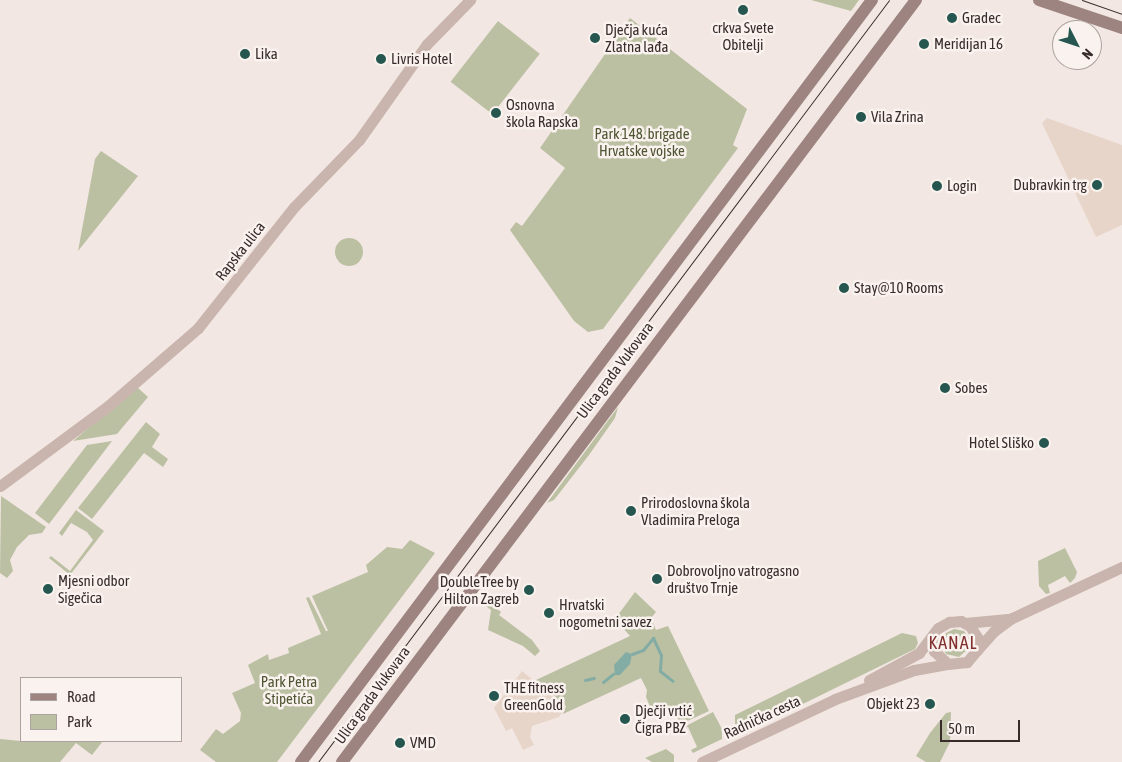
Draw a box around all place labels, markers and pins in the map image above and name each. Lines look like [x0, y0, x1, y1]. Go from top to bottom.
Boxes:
marker: crkva Svete Obitelji [737, 4, 749, 16]
place label: Gradec [962, 9, 1000, 27]
marker: Gradec [946, 12, 958, 24]
place label: crkva Svete Obitelji [712, 18, 774, 53]
place label: Dječja kuća Zlatna lađa [605, 20, 668, 55]
marker: Dječja kuća Zlatna lađa [589, 32, 601, 44]
place label: Meridijan 16 [934, 35, 1003, 53]
marker: Meridijan 16 [918, 38, 930, 50]
place label: Lika [255, 45, 278, 63]
marker: Lika [239, 48, 251, 60]
place label: Livris Hotel [391, 50, 452, 68]
marker: Livris Hotel [375, 53, 387, 65]
place label: Osnovna škola Rapska [506, 95, 578, 130]
marker: Osnovna škola Rapska [490, 107, 502, 119]
place label: Vila Zrina [871, 108, 924, 126]
marker: Vila Zrina [855, 111, 867, 123]
place label: Dubravkin trg [1013, 176, 1087, 194]
place label: Login [947, 177, 977, 195]
marker: Dubravkin trg [1091, 179, 1103, 191]
marker: Login [931, 180, 943, 192]
place label: Stay@10 Rooms [854, 279, 943, 297]
marker: Stay@10 Rooms [838, 282, 850, 294]
place label: Sobes [955, 379, 988, 397]
marker: Sobes [939, 382, 951, 394]
place label: Hotel Sliško [969, 434, 1034, 452]
marker: Hotel Sliško [1038, 437, 1050, 449]
place label: Prirodoslovna škola Vladimira Preloga [641, 493, 750, 528]
marker: Prirodoslovna škola Vladimira Preloga [625, 505, 637, 517]
place label: Dobrovoljno vatrogasno društvo Trnje [667, 561, 799, 596]
place label: Mjesni odbor Sigečica [58, 571, 129, 606]
place label: DoubleTree by Hilton Zagreb [440, 572, 519, 607]
marker: Dobrovoljno vatrogasno društvo Trnje [651, 573, 663, 585]
marker: Mjesni odbor Sigečica [42, 583, 54, 595]
marker: DoubleTree by Hilton Zagreb [523, 584, 535, 596]
place label: Hrvatski nogometni savez [559, 595, 652, 630]
marker: Hrvatski nogometni savez [543, 607, 555, 619]
place label: THE fitness GreenGold [504, 678, 564, 713]
marker: THE fitness GreenGold [488, 690, 500, 702]
place label: Objekt 23 [867, 695, 920, 713]
marker: Objekt 23 [924, 698, 936, 710]
place label: Dječji vrtić Čigra PBZ [635, 701, 692, 736]
marker: Dječji vrtić Čigra PBZ [619, 713, 631, 725]
place label: VMD [410, 734, 436, 752]
marker: VMD [394, 737, 406, 749]

